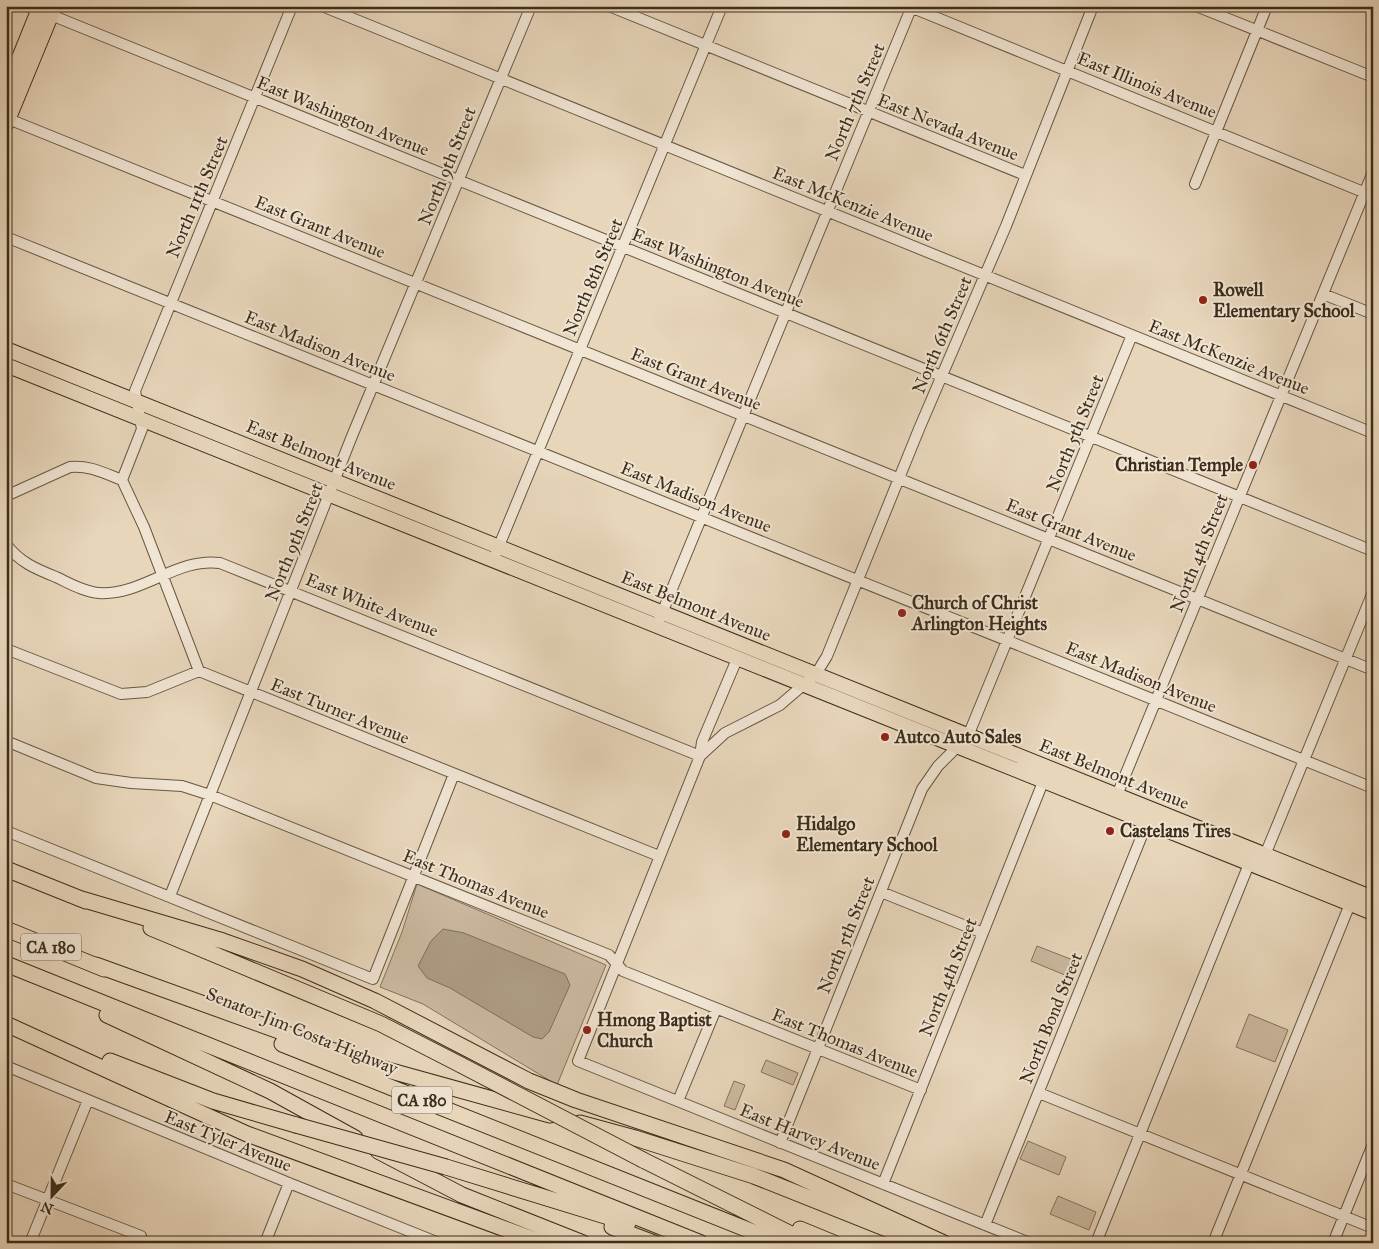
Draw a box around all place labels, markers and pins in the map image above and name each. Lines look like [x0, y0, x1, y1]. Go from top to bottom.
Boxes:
place label: Rowell Elementary School [1213, 279, 1356, 323]
marker: Rowell Elementary School [1197, 294, 1209, 306]
place label: Christian Temple [1115, 454, 1243, 477]
marker: Christian Temple [1247, 459, 1259, 471]
place label: Church of Christ Arlington Heights [911, 592, 1047, 636]
marker: Church of Christ Arlington Heights [896, 607, 908, 619]
place label: Autco Auto Sales [894, 726, 1022, 748]
marker: Autco Auto Sales [879, 731, 891, 743]
place label: Hidalgo Elementary School [796, 813, 939, 857]
place label: Castelans Tires [1120, 820, 1231, 842]
marker: Castelans Tires [1104, 825, 1116, 837]
marker: Hidalgo Elementary School [780, 828, 792, 840]
place label: Hmong Baptist Church [597, 1009, 712, 1052]
marker: Hmong Baptist Church [581, 1024, 593, 1036]

